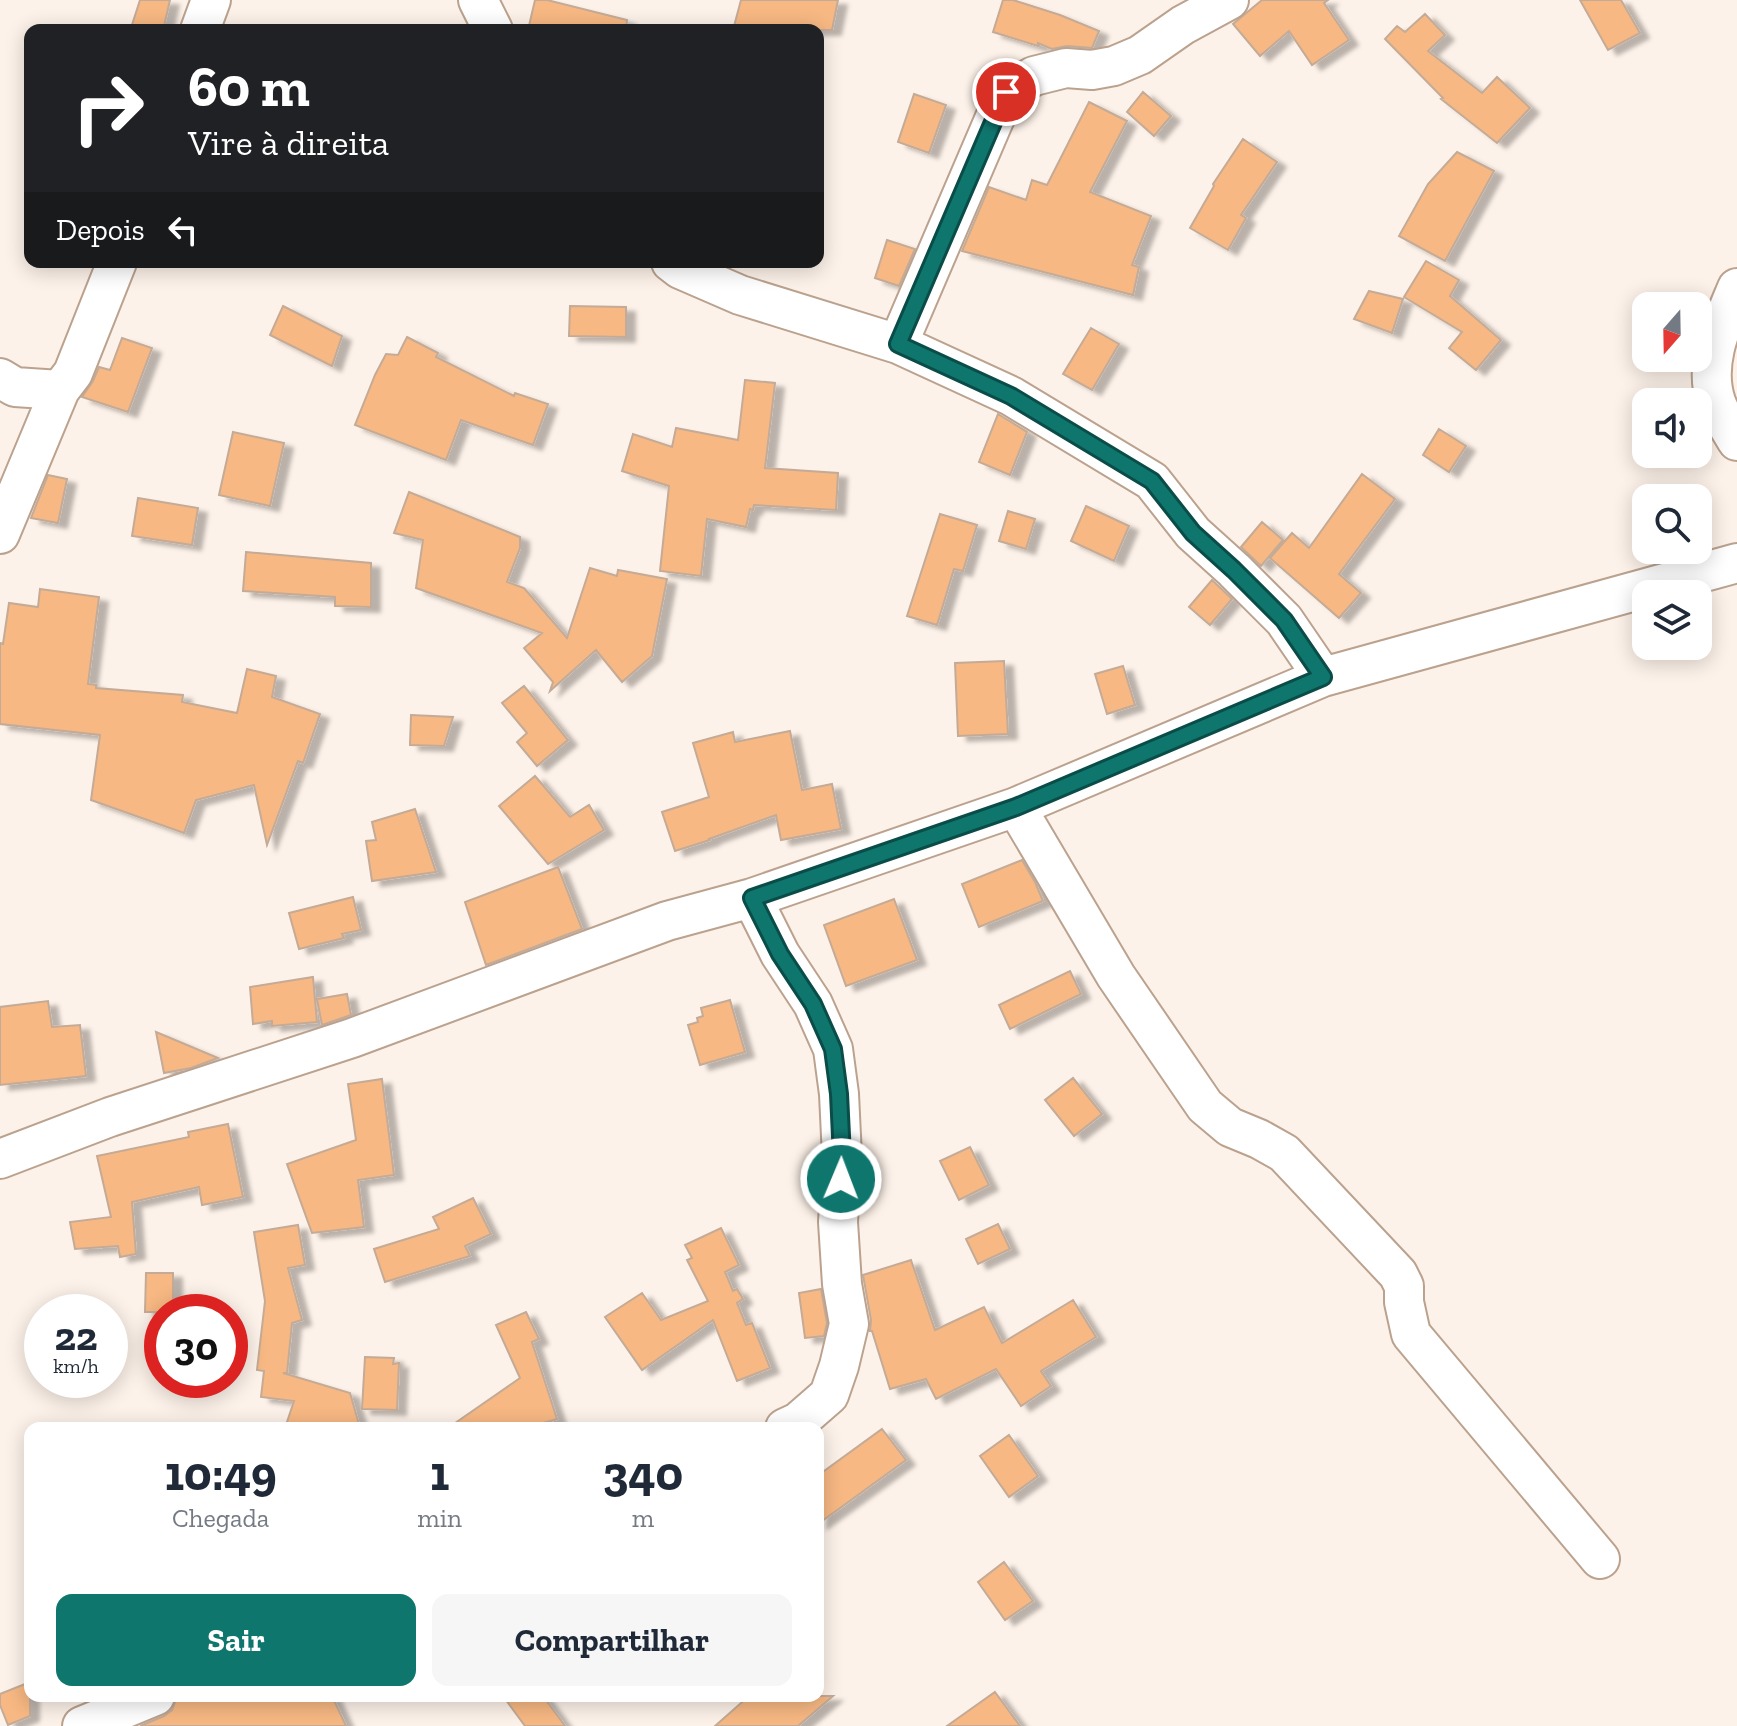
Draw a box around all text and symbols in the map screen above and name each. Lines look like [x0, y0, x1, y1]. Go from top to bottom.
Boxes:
text: 60 m [188, 53, 310, 120]
icon: right [56, 56, 160, 160]
pin [972, 58, 1040, 126]
icon: arrive [984, 70, 1028, 114]
text: Vire à direita [188, 121, 389, 164]
icon: left [161, 208, 205, 252]
text: Depois [56, 212, 145, 248]
north arrow [1632, 292, 1712, 372]
map controls [1632, 292, 1712, 660]
button: sound [1632, 388, 1712, 468]
button: search [1632, 484, 1712, 564]
button: layers [1632, 580, 1712, 660]
position arrow [799, 1137, 883, 1221]
speed limit sign: 30 [144, 1294, 248, 1398]
text: 22 [55, 1312, 97, 1360]
text: km/h [53, 1354, 99, 1378]
text: 10:49 [165, 1445, 277, 1502]
text: 1 [430, 1445, 449, 1502]
text: 340 [603, 1445, 683, 1502]
text: Chegada [172, 1502, 269, 1534]
text: min [417, 1502, 462, 1534]
text: m [632, 1502, 654, 1534]
button: Sair [56, 1594, 416, 1686]
button: Compartilhar [432, 1594, 792, 1686]

